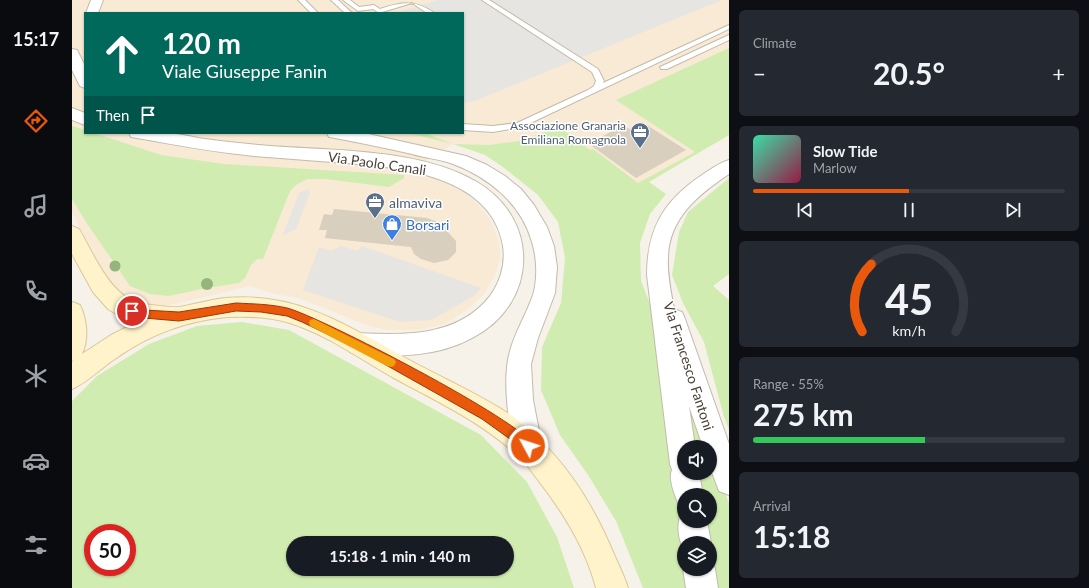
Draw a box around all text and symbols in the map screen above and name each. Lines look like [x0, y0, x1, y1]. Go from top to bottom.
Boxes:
text: 120 m [162, 26, 241, 60]
text: 15:17 [13, 28, 59, 50]
icon: ahead [96, 28, 148, 80]
text: Climate [753, 35, 796, 51]
text: 20.5° [873, 55, 945, 91]
text: Viale Giuseppe Fanin [162, 60, 327, 82]
text: − [753, 60, 766, 87]
text: + [1052, 60, 1065, 87]
icon: arrive [137, 104, 159, 126]
text: Then [96, 106, 129, 124]
icon: directions [22, 107, 50, 135]
place label: Associazione Granaria Emiliana Romagnola [510, 118, 626, 147]
office icon: Associazione Granaria Emiliana Romagnola [629, 121, 651, 149]
text: Slow Tide [813, 142, 878, 160]
street label: Via Paolo Canali [327, 148, 427, 178]
text: Marlow [813, 160, 857, 176]
office icon: almaviva [364, 191, 386, 219]
icon: music [22, 192, 50, 220]
place label: almaviva [389, 194, 442, 211]
icon: previous [794, 199, 816, 221]
icon: pause [898, 199, 920, 221]
icon: next [1002, 199, 1024, 221]
shop icon: Borsari [381, 213, 403, 241]
place label: Borsari [406, 216, 449, 233]
text: 45 [885, 274, 933, 324]
icon: phone [22, 277, 50, 305]
pin [115, 294, 149, 328]
icon: arrive [121, 300, 143, 322]
street label: Via Francesco Fantoni [660, 300, 718, 432]
text: km/h [892, 322, 926, 339]
icon: climate [22, 362, 50, 390]
text: Range · 55% [753, 376, 824, 392]
text: 275 km [753, 396, 854, 432]
position arrow [507, 425, 549, 467]
map controls [677, 440, 717, 576]
button: sound [677, 440, 717, 480]
icon: car [22, 447, 50, 475]
button: search [677, 488, 717, 528]
text: Arrival [753, 498, 790, 514]
text: 15:18 [753, 518, 830, 554]
speed limit sign: 50 [84, 524, 136, 576]
icon: filters [22, 531, 50, 559]
button: layers [677, 536, 717, 576]
text: 15:18 · 1 min · 140 m [330, 547, 470, 565]

